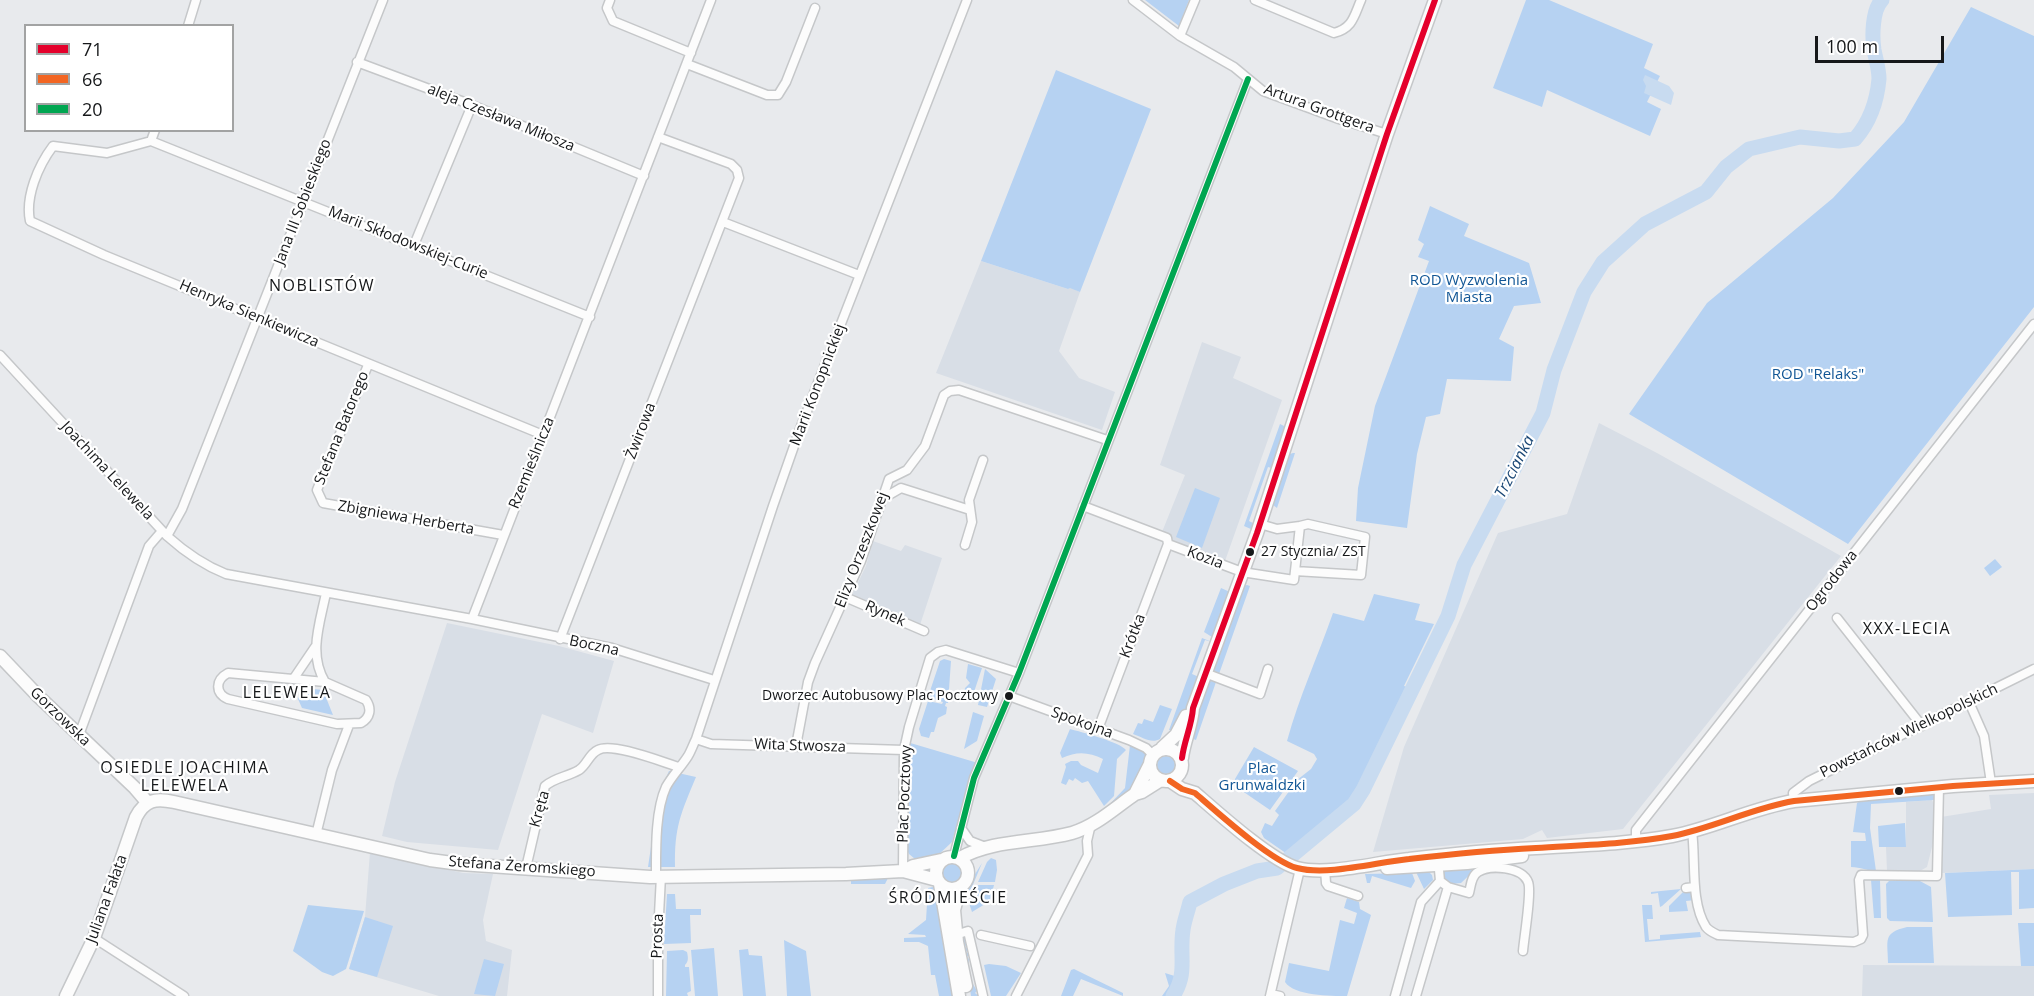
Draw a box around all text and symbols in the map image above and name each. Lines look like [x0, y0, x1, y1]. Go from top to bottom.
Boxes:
legend [24, 24, 234, 132]
scale bar [1818, 24, 1947, 62]
text: 100 m [1826, 34, 1878, 58]
text: 71 [82, 37, 103, 61]
text: 66 [82, 67, 103, 91]
street label: aleja Czesława Miłosza [425, 80, 577, 156]
street label: Artura Grottgera [1261, 81, 1377, 137]
text: 20 [82, 97, 103, 121]
street label: Jana III Sobieskiego [271, 137, 335, 267]
street label: Marii Skłodowskiej-Curie [325, 203, 491, 283]
park label: ROD Wyzwolenia Miasta [1410, 272, 1528, 307]
street label: Henryka Sienkiewicza [176, 276, 322, 352]
district label: NOBLISTÓW [269, 276, 375, 296]
street label: Marii Konopnickiej [786, 322, 850, 448]
park label: ROD "Relaks" [1772, 366, 1864, 384]
street label: Stefana Batorego [311, 369, 373, 487]
street label: Żwirowa [622, 400, 660, 462]
street label: Rzemieślnicza [505, 415, 559, 511]
street label: Joachima Lelewela [57, 418, 157, 524]
water label: Trzcianka [1491, 432, 1539, 502]
street label: Elizy Orzeszkowej [832, 490, 892, 610]
street label: Zbigniewa Herberta [336, 497, 476, 539]
street label: Kozia [1184, 543, 1226, 573]
place label: 27 Stycznia/ ZST [1261, 544, 1366, 560]
marker: 27 Stycznia/ ZST [1244, 546, 1256, 558]
street label: Ogrodowa [1802, 547, 1862, 615]
street label: Rynek [862, 597, 908, 631]
street label: Krótka [1116, 611, 1150, 661]
district label: XXX-LECIA [1863, 619, 1951, 639]
street label: Boczna [567, 632, 621, 660]
street label: Powstańców Wielkopolskich [1817, 680, 2001, 782]
district label: LELEWELA [243, 683, 331, 703]
street label: Gorzowska [26, 684, 94, 750]
place label: Dworzec Autobusowy Plac Pocztowy [762, 688, 998, 704]
marker: Dworzec Autobusowy Plac Pocztowy [1003, 690, 1015, 702]
street label: Spokojna [1049, 703, 1115, 743]
street label: Wita Stwosza [754, 735, 846, 757]
street label: Plac Pocztowy [894, 745, 916, 843]
district label: OSIEDLE JOACHIMA LELEWELA [100, 758, 270, 796]
park label: Plac Grunwaldzki [1218, 760, 1306, 795]
unlabelled marker [1893, 785, 1905, 797]
street label: Kręta [526, 789, 554, 829]
street label: Juliana Fałata [83, 852, 131, 946]
street label: Stefana Żeromskiego [448, 853, 596, 881]
district label: ŚRÓDMIEŚCIE [888, 888, 1008, 908]
street label: Prosta [648, 913, 668, 959]

